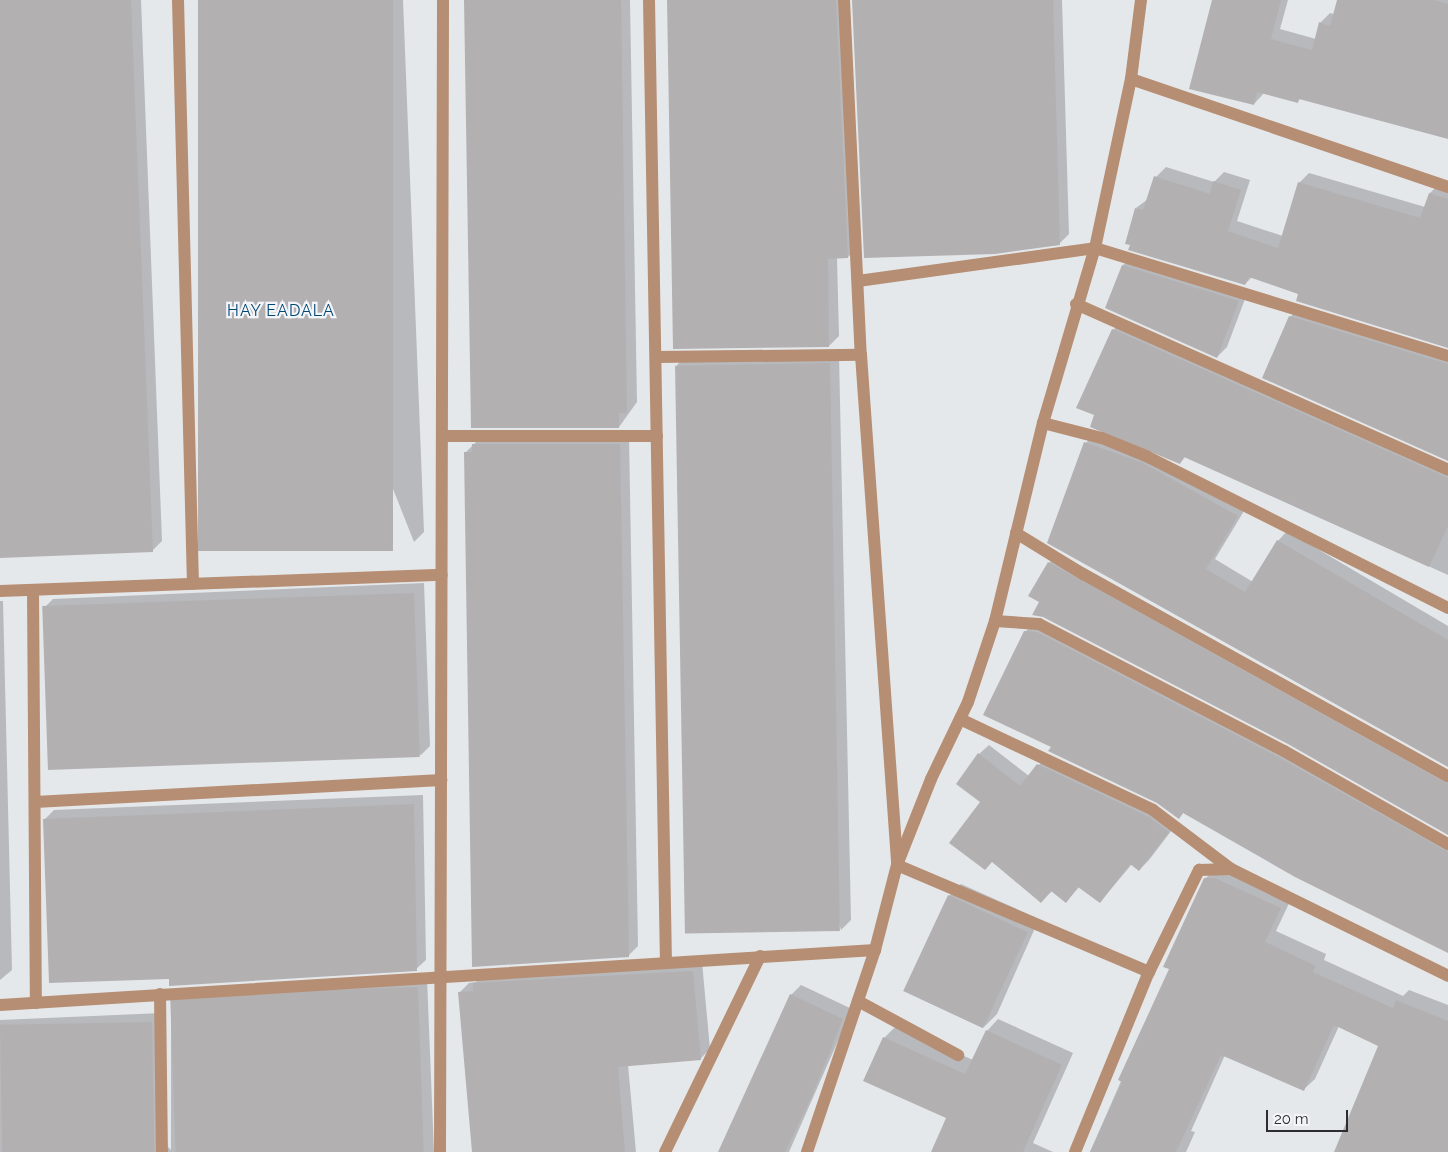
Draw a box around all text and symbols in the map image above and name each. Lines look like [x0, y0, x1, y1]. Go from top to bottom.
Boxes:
district label: HAY EADALA [226, 301, 336, 321]
scale bar [1268, 1100, 1350, 1132]
text: 20 m [1274, 1110, 1309, 1128]

